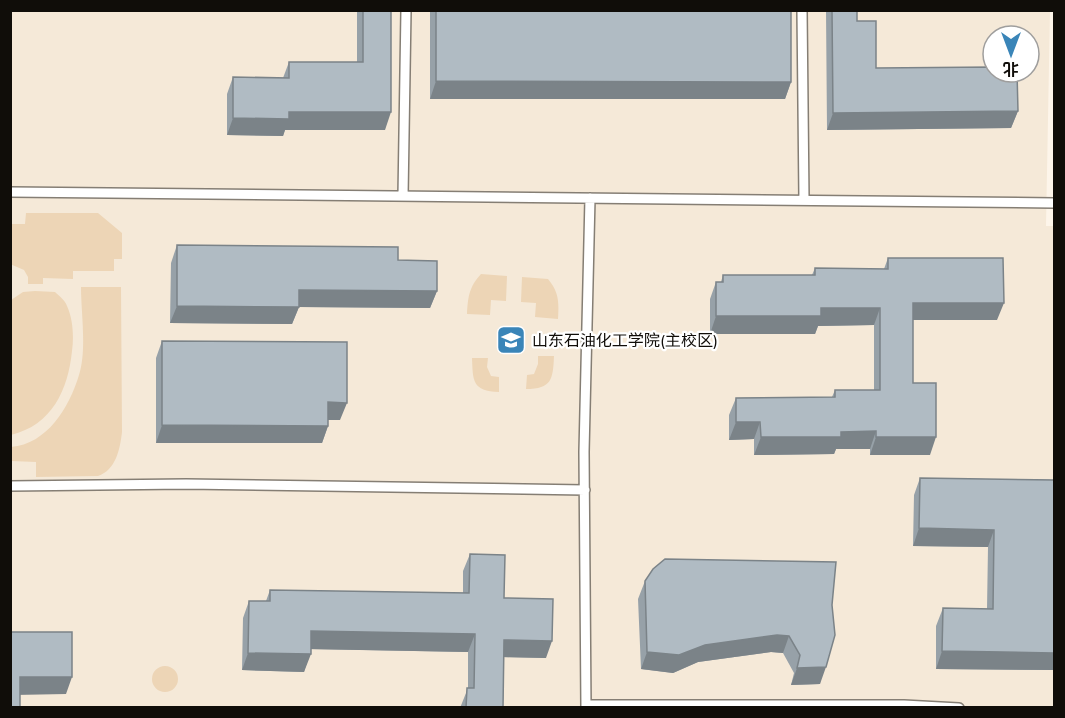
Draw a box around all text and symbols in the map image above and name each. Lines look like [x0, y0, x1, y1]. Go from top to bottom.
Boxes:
north arrow [981, 24, 1041, 84]
text: 北 [1003, 59, 1019, 79]
school or university icon: 山东石油化工学院(主校区) [495, 324, 527, 356]
place label: 山东石油化工学院(主校区) [532, 330, 718, 350]

